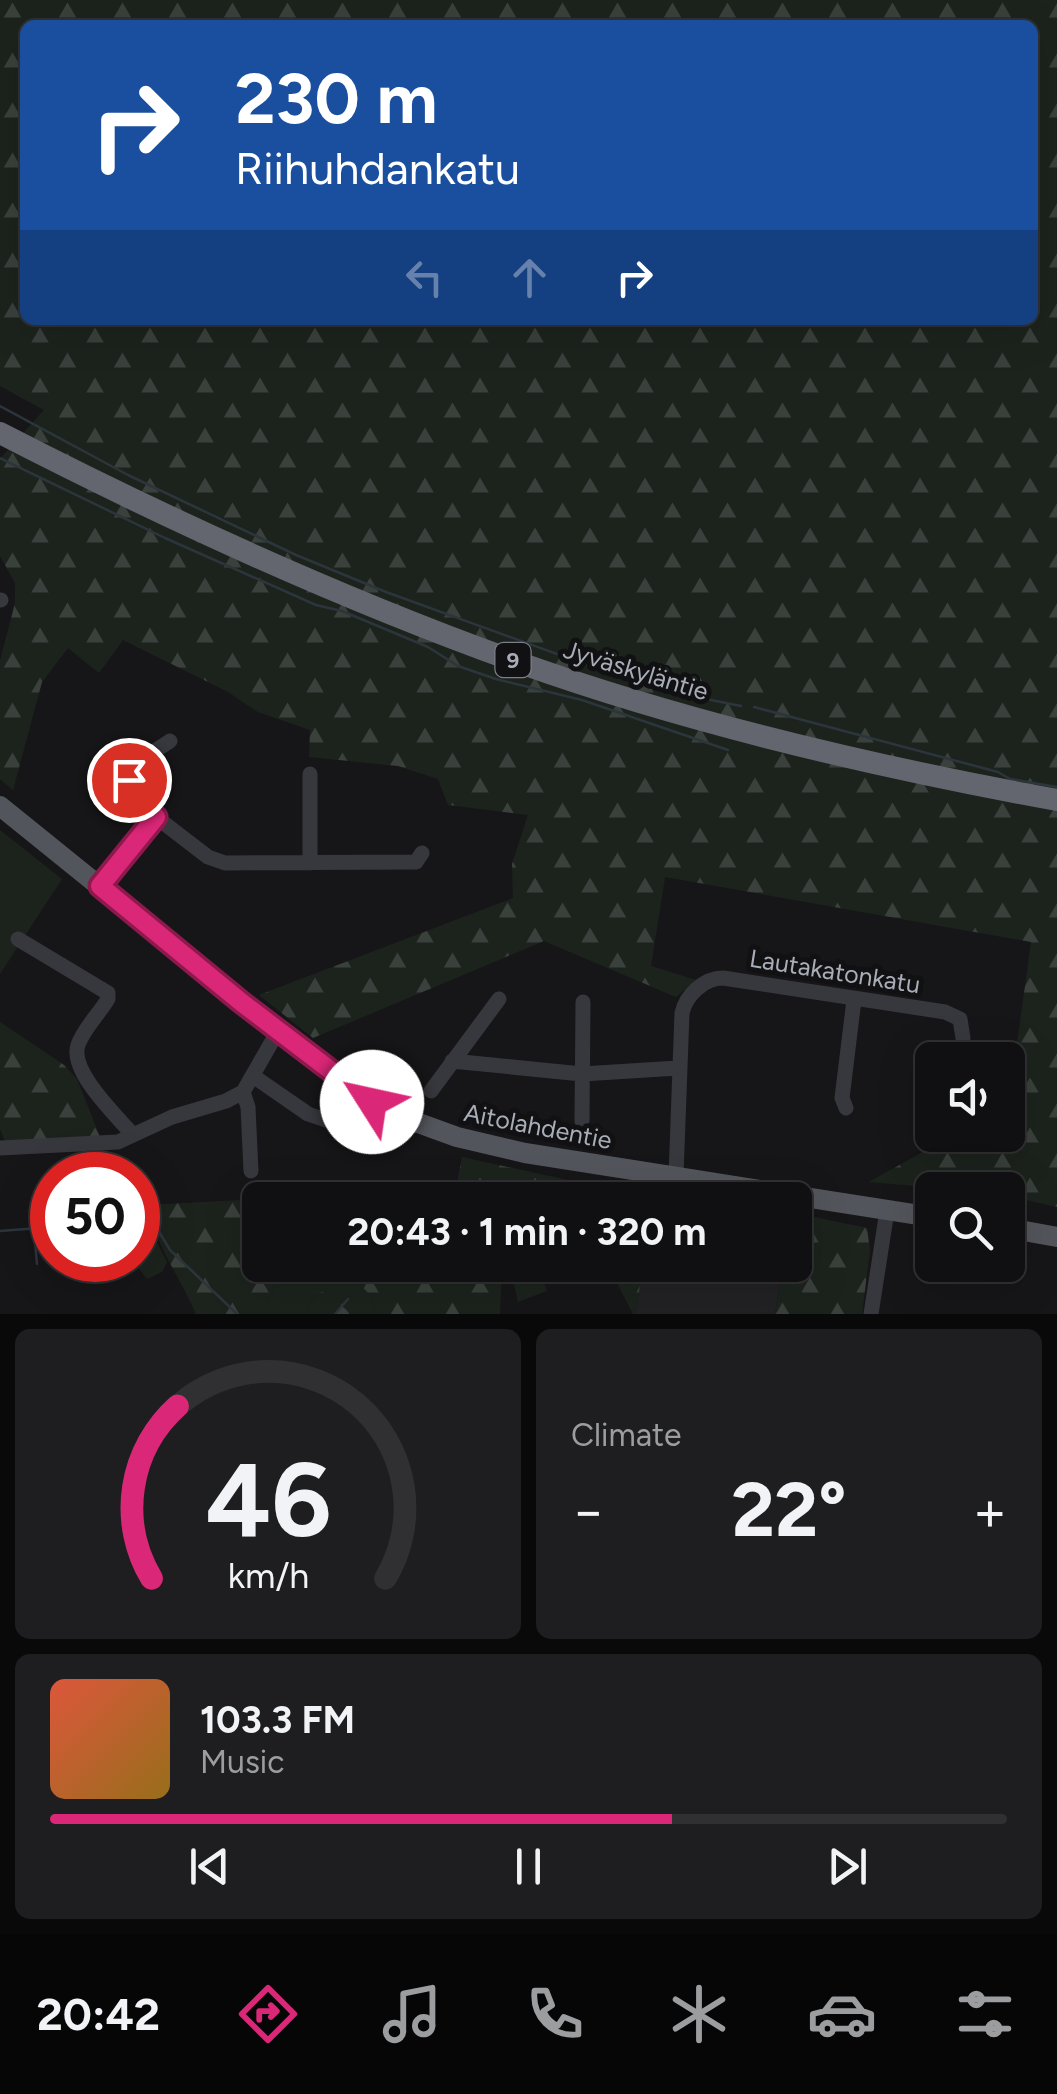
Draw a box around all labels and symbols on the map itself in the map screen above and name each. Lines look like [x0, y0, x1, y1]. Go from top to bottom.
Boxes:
street label: Jyväskyläntie [560, 634, 712, 706]
road number: 9 [496, 643, 530, 677]
pin [87, 738, 172, 823]
street label: Lautakatonkatu [748, 943, 922, 999]
position arrow [320, 1050, 424, 1154]
street label: Aitolahdentie [462, 1097, 614, 1155]
speed limit sign: 50 [30, 1152, 160, 1282]

